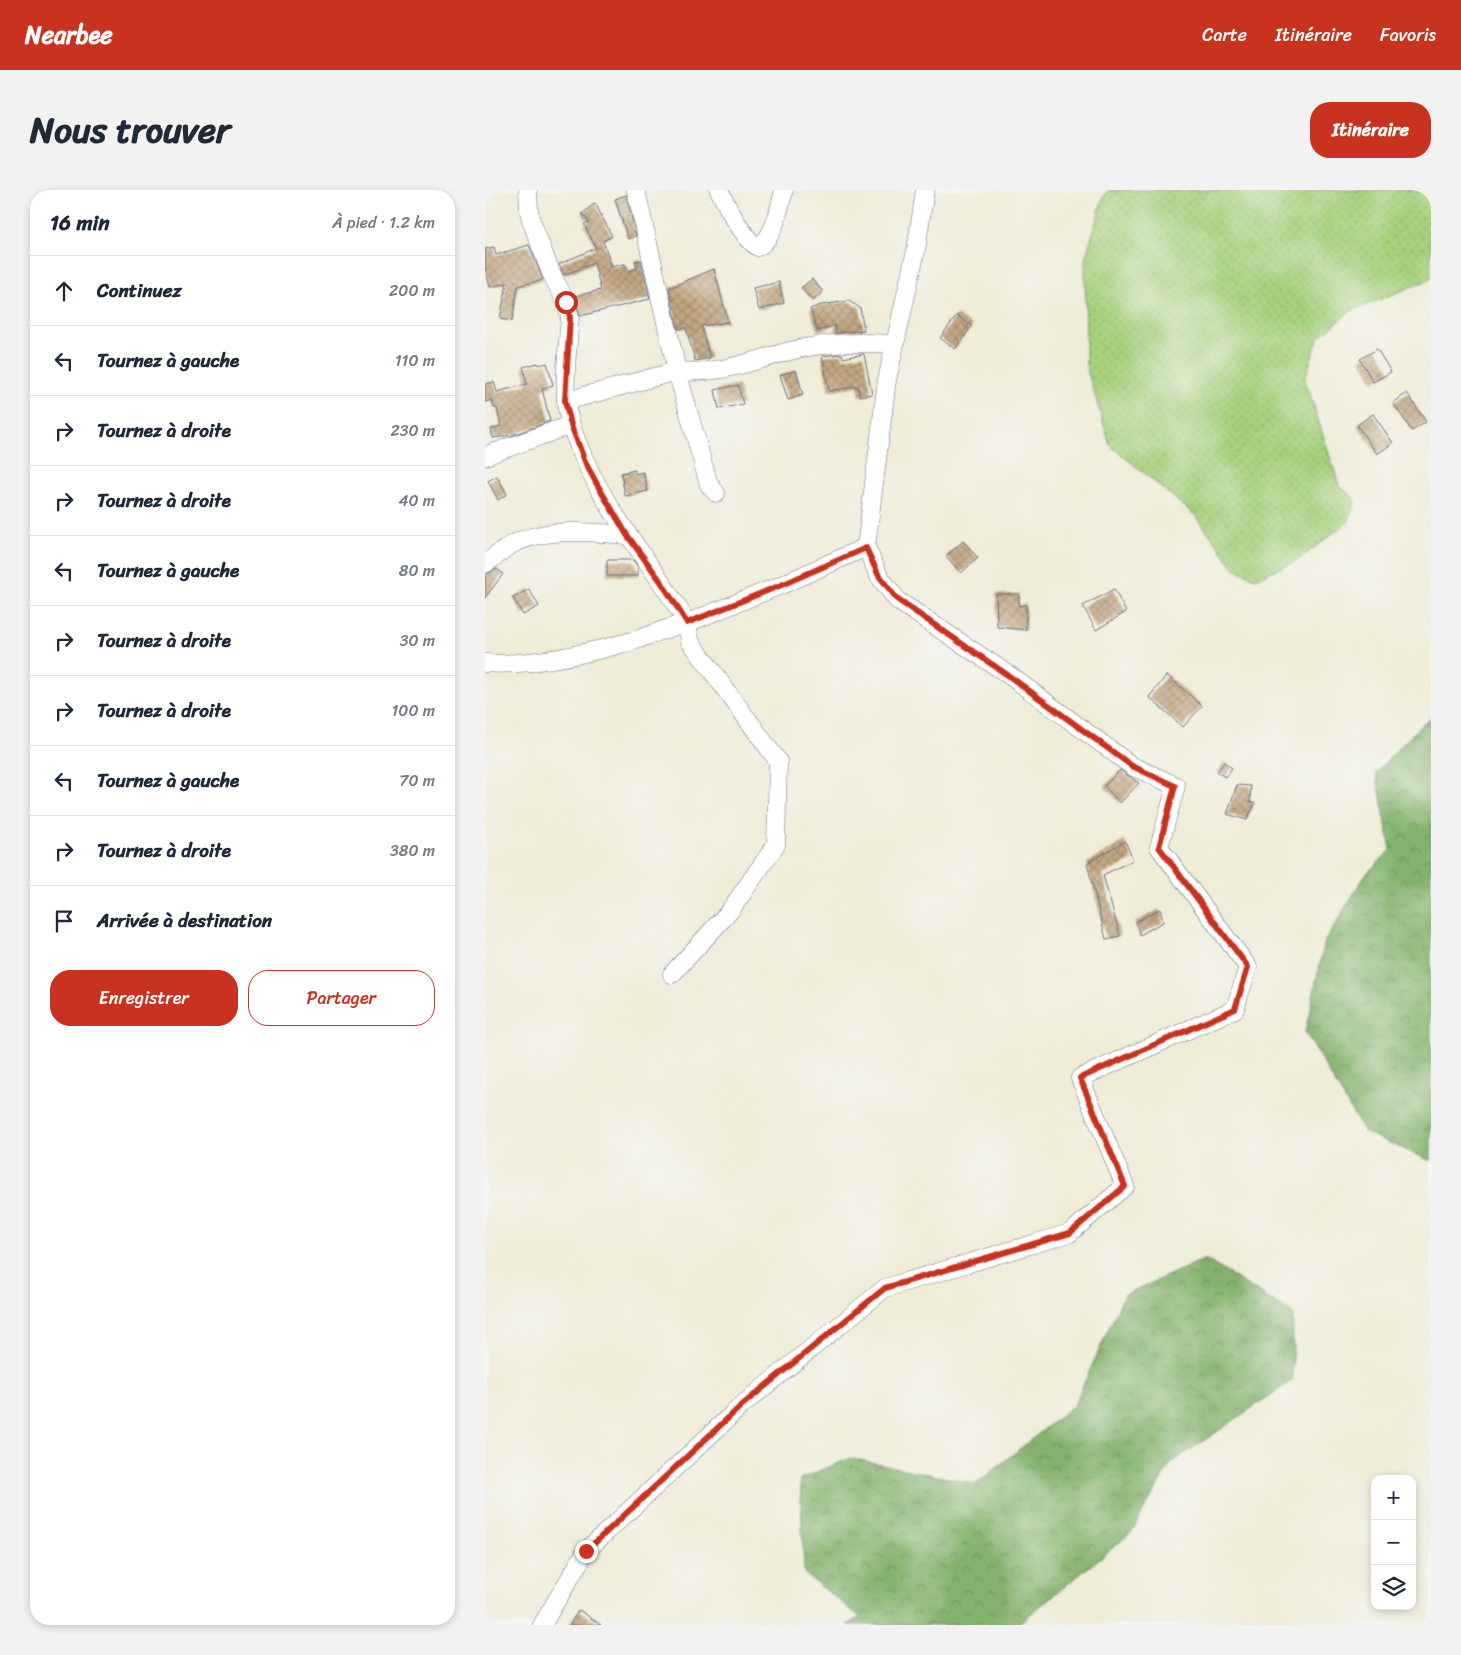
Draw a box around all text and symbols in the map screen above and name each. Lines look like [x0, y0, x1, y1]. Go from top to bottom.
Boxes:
text: Nearbee [25, 14, 113, 56]
text: Carte [1202, 19, 1247, 51]
text: Itinéraire [1275, 19, 1352, 51]
text: Favoris [1380, 19, 1436, 51]
text: Nous trouver [30, 99, 230, 161]
button: Itinéraire [1310, 102, 1431, 158]
text: 16 min [50, 204, 110, 242]
text: À pied · 1.2 km [332, 208, 435, 237]
text: Continuez [97, 274, 182, 307]
text: 200 m [389, 276, 435, 305]
icon: ahead [50, 277, 78, 305]
route start [555, 291, 578, 314]
text: Tournez à gauche [97, 344, 239, 377]
text: 110 m [395, 346, 435, 375]
icon: left [50, 347, 78, 375]
text: Tournez à droite [97, 414, 231, 447]
text: 230 m [390, 416, 435, 445]
icon: right [50, 417, 78, 445]
text: Tournez à droite [97, 484, 231, 517]
text: 40 m [398, 486, 435, 515]
icon: right [50, 487, 78, 515]
text: Tournez à gauche [97, 554, 239, 587]
text: 80 m [399, 556, 435, 585]
icon: left [50, 557, 78, 585]
text: Tournez à droite [97, 624, 231, 657]
text: 30 m [400, 626, 435, 655]
icon: right [50, 627, 78, 655]
text: Tournez à droite [97, 694, 231, 727]
text: 100 m [391, 696, 435, 725]
icon: right [50, 697, 78, 725]
text: Tournez à gauche [97, 764, 239, 797]
text: 70 m [399, 766, 435, 795]
icon: left [50, 767, 78, 795]
text: Tournez à droite [97, 834, 231, 867]
text: 380 m [390, 836, 435, 865]
icon: right [50, 837, 78, 865]
text: Arrivée à destination [97, 904, 272, 937]
icon: arrive [50, 907, 78, 935]
button: Enregistrer [50, 970, 238, 1026]
button: Partager [248, 970, 435, 1026]
map controls [1371, 1475, 1416, 1610]
button: + [1371, 1475, 1416, 1520]
button: − [1371, 1520, 1416, 1565]
route end [575, 1540, 598, 1563]
button: layers [1371, 1565, 1416, 1610]

